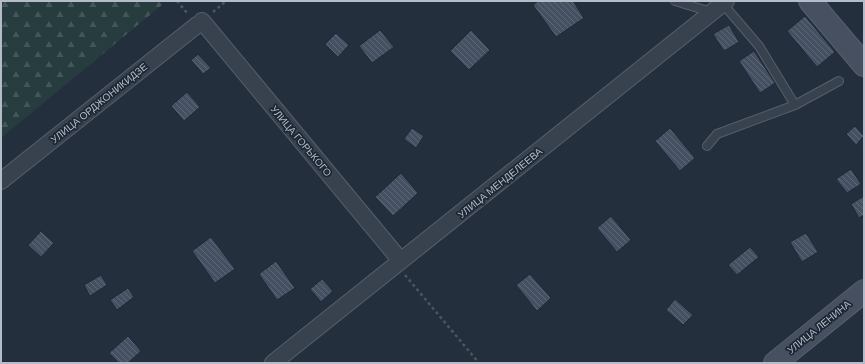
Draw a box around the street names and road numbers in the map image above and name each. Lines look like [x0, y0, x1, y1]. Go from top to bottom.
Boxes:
street label: УЛИЦА ОРДЖОНИКИДЗЕ [48, 60, 150, 146]
street label: УЛИЦА ГОРЬКОГО [268, 103, 335, 179]
street label: УЛИЦА МЕНДЕЛЕЕВА [455, 145, 545, 221]
street label: УЛИЦА ЛЕНИНА [785, 297, 854, 357]

